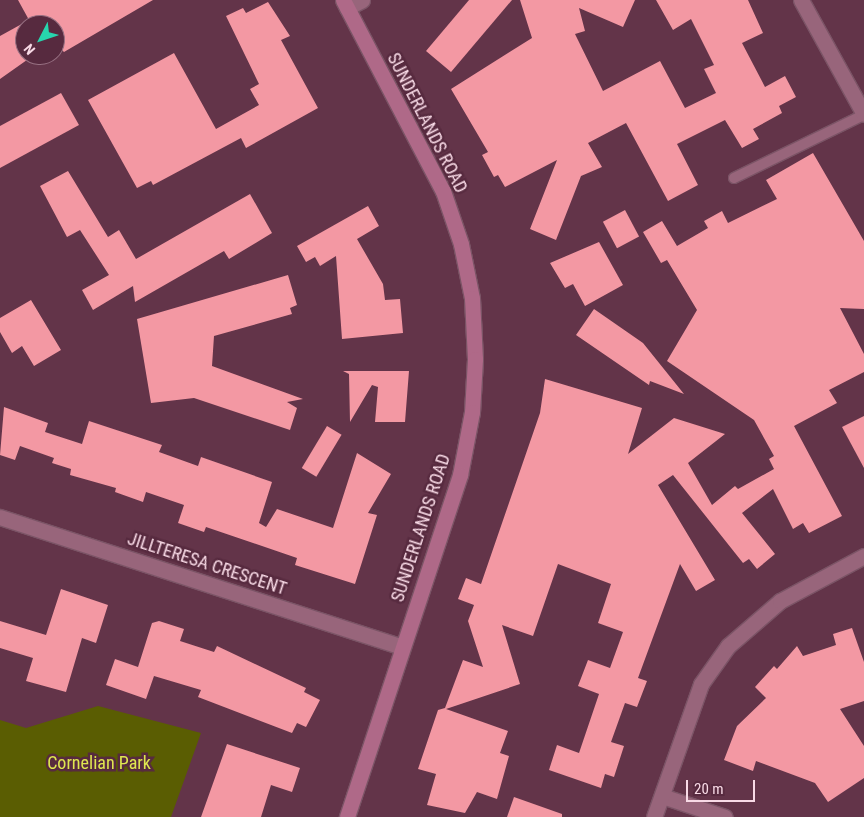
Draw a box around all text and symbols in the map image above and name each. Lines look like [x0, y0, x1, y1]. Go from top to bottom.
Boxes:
north arrow [15, 15, 65, 65]
text: N [21, 41, 38, 58]
street label: SUNDERLANDS ROAD [382, 49, 472, 197]
street label: SUNDERLANDS ROAD [387, 451, 455, 605]
street label: JILLTERESA CRESCENT [125, 528, 289, 600]
park label: Cornelian Park [47, 752, 151, 774]
scale bar [689, 770, 758, 802]
text: 20 m [694, 780, 724, 798]

